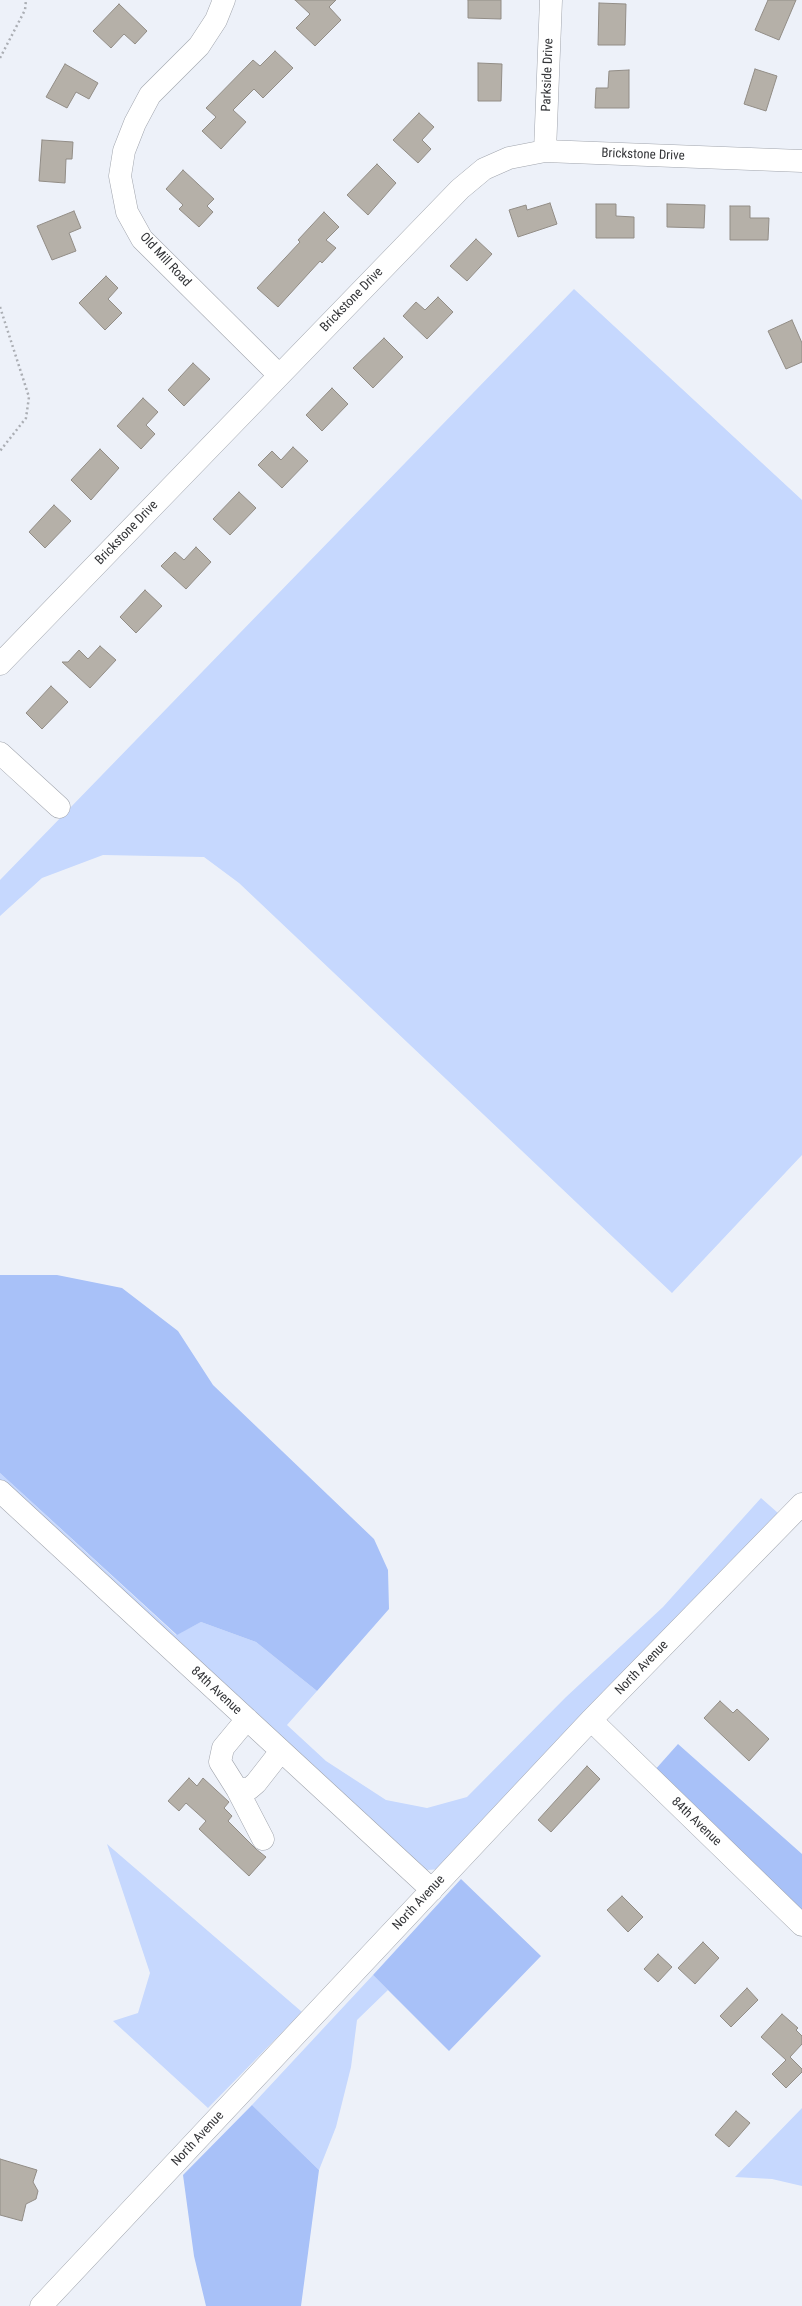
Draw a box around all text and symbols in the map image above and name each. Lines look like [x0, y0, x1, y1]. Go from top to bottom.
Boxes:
street label: Parkside Drive [539, 38, 557, 112]
street label: Brickstone Drive [601, 146, 685, 164]
street label: Old Mill Road [136, 230, 194, 290]
street label: Brickstone Drive [317, 265, 387, 335]
street label: Brickstone Drive [92, 498, 162, 568]
street label: North Avenue [612, 1638, 672, 1698]
street label: 84th Avenue [188, 1664, 244, 1718]
street label: 84th Avenue [668, 1794, 724, 1850]
street label: North Avenue [390, 1872, 448, 1934]
street label: North Avenue [169, 2108, 227, 2170]

